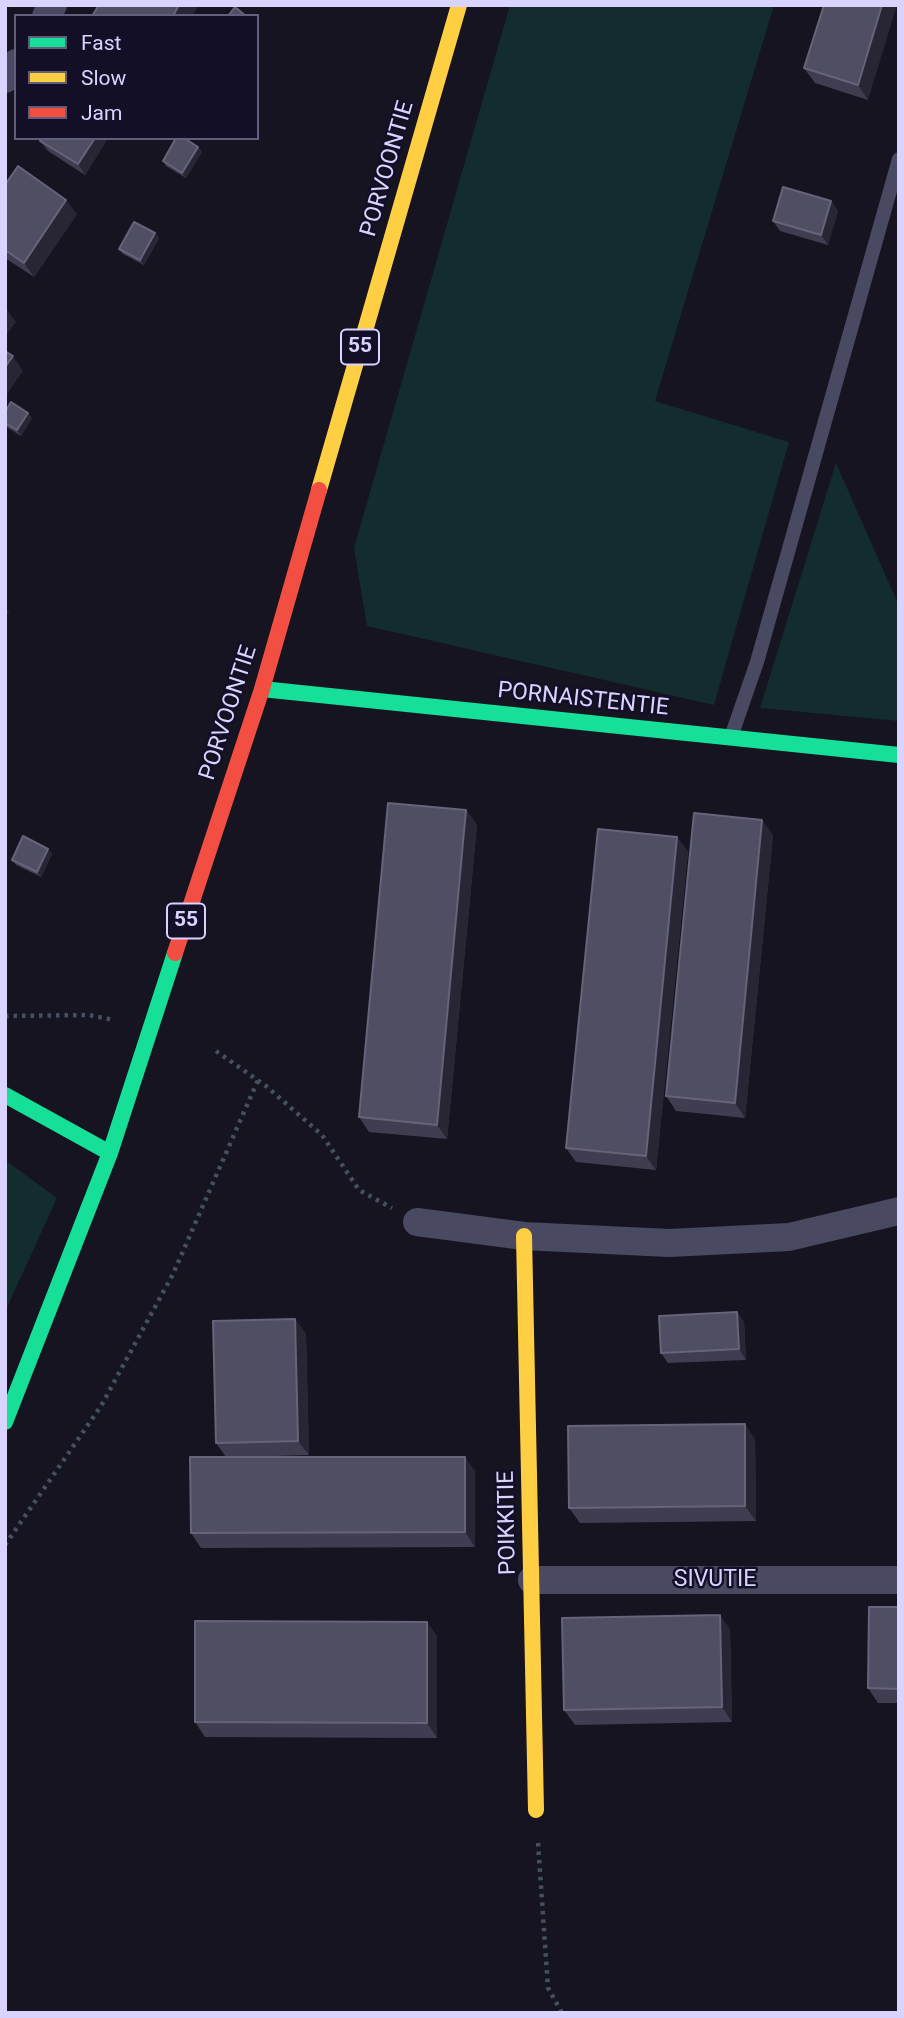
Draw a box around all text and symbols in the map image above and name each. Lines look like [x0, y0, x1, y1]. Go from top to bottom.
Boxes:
legend [14, 14, 259, 140]
text: Fast [81, 31, 121, 55]
text: Slow [81, 66, 126, 90]
street label: PORVOONTIE [355, 98, 421, 240]
text: Jam [81, 101, 122, 125]
road number: 55 [341, 330, 379, 364]
street label: PORVOONTIE [194, 642, 264, 784]
street label: PORNAISTENTIE [496, 677, 670, 723]
road number: 55 [167, 904, 205, 939]
street label: POIKKITIE [493, 1471, 523, 1575]
street label: SIVUTIE [674, 1566, 756, 1594]

